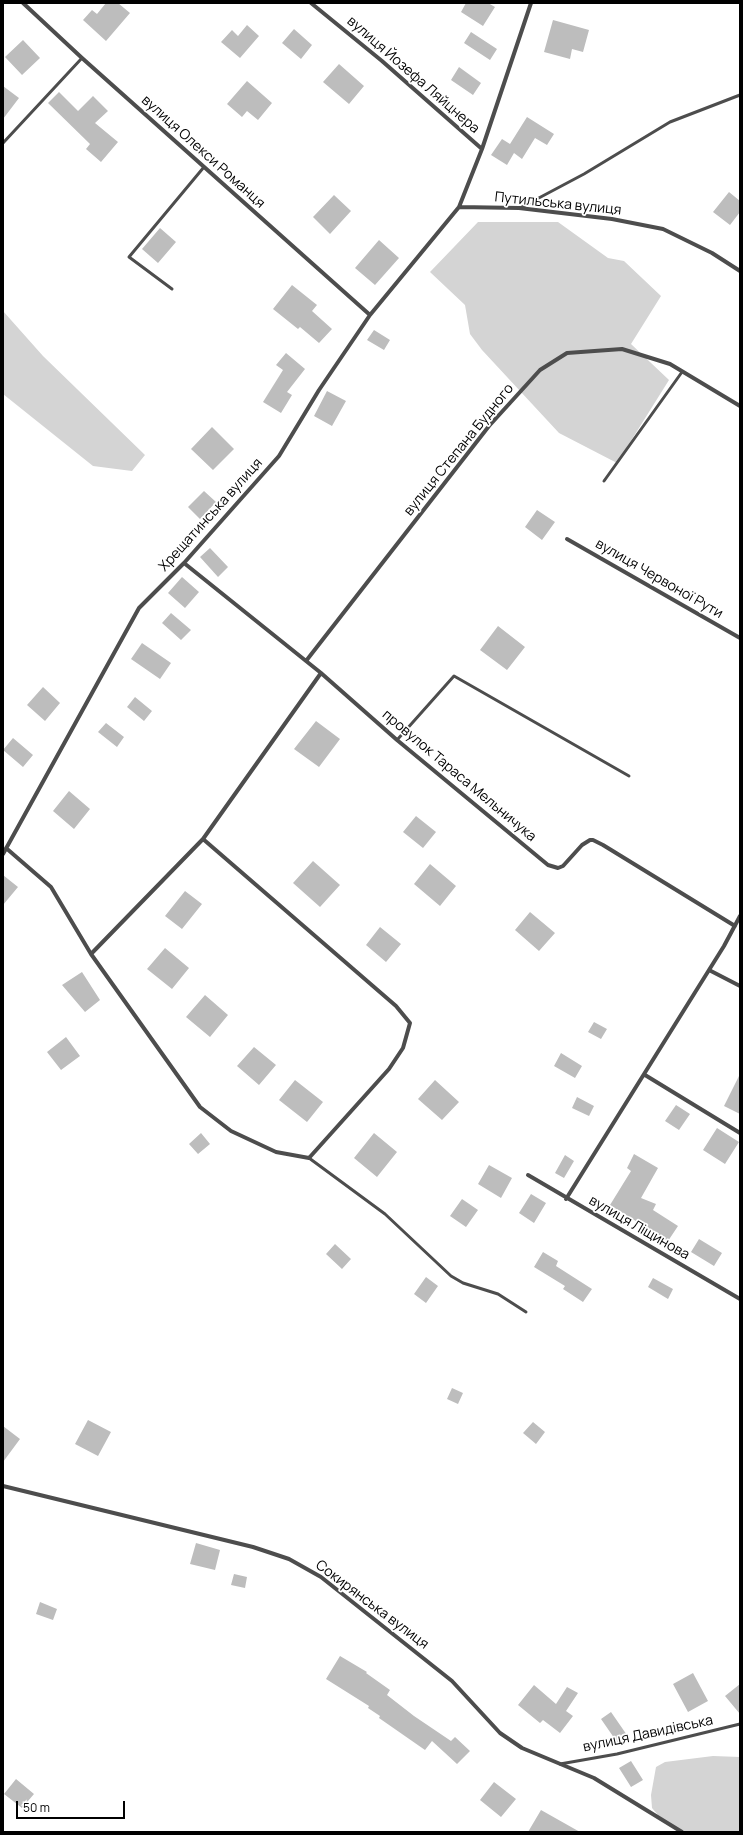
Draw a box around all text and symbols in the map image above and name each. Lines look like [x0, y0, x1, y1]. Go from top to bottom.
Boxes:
street label: вулиця Йозефа Ляйцнера [343, 13, 483, 137]
street label: вулиця Олекси Романця [138, 92, 268, 212]
street label: Путильська вулиця [494, 189, 622, 219]
street label: вулиця Степана Будного [401, 381, 517, 519]
street label: Хрещатинська вулиця [156, 455, 266, 575]
street label: вулиця Червоної Рути [592, 536, 726, 622]
street label: провулок Тараса Мельничука [379, 707, 539, 845]
street label: вулиця Ліщинова [586, 1192, 692, 1264]
street label: Сокирянська вулиця [312, 1557, 432, 1653]
street label: вулиця Давидівська [581, 1712, 715, 1756]
scale bar [18, 1793, 127, 1819]
text: 50 m [23, 1799, 50, 1816]

